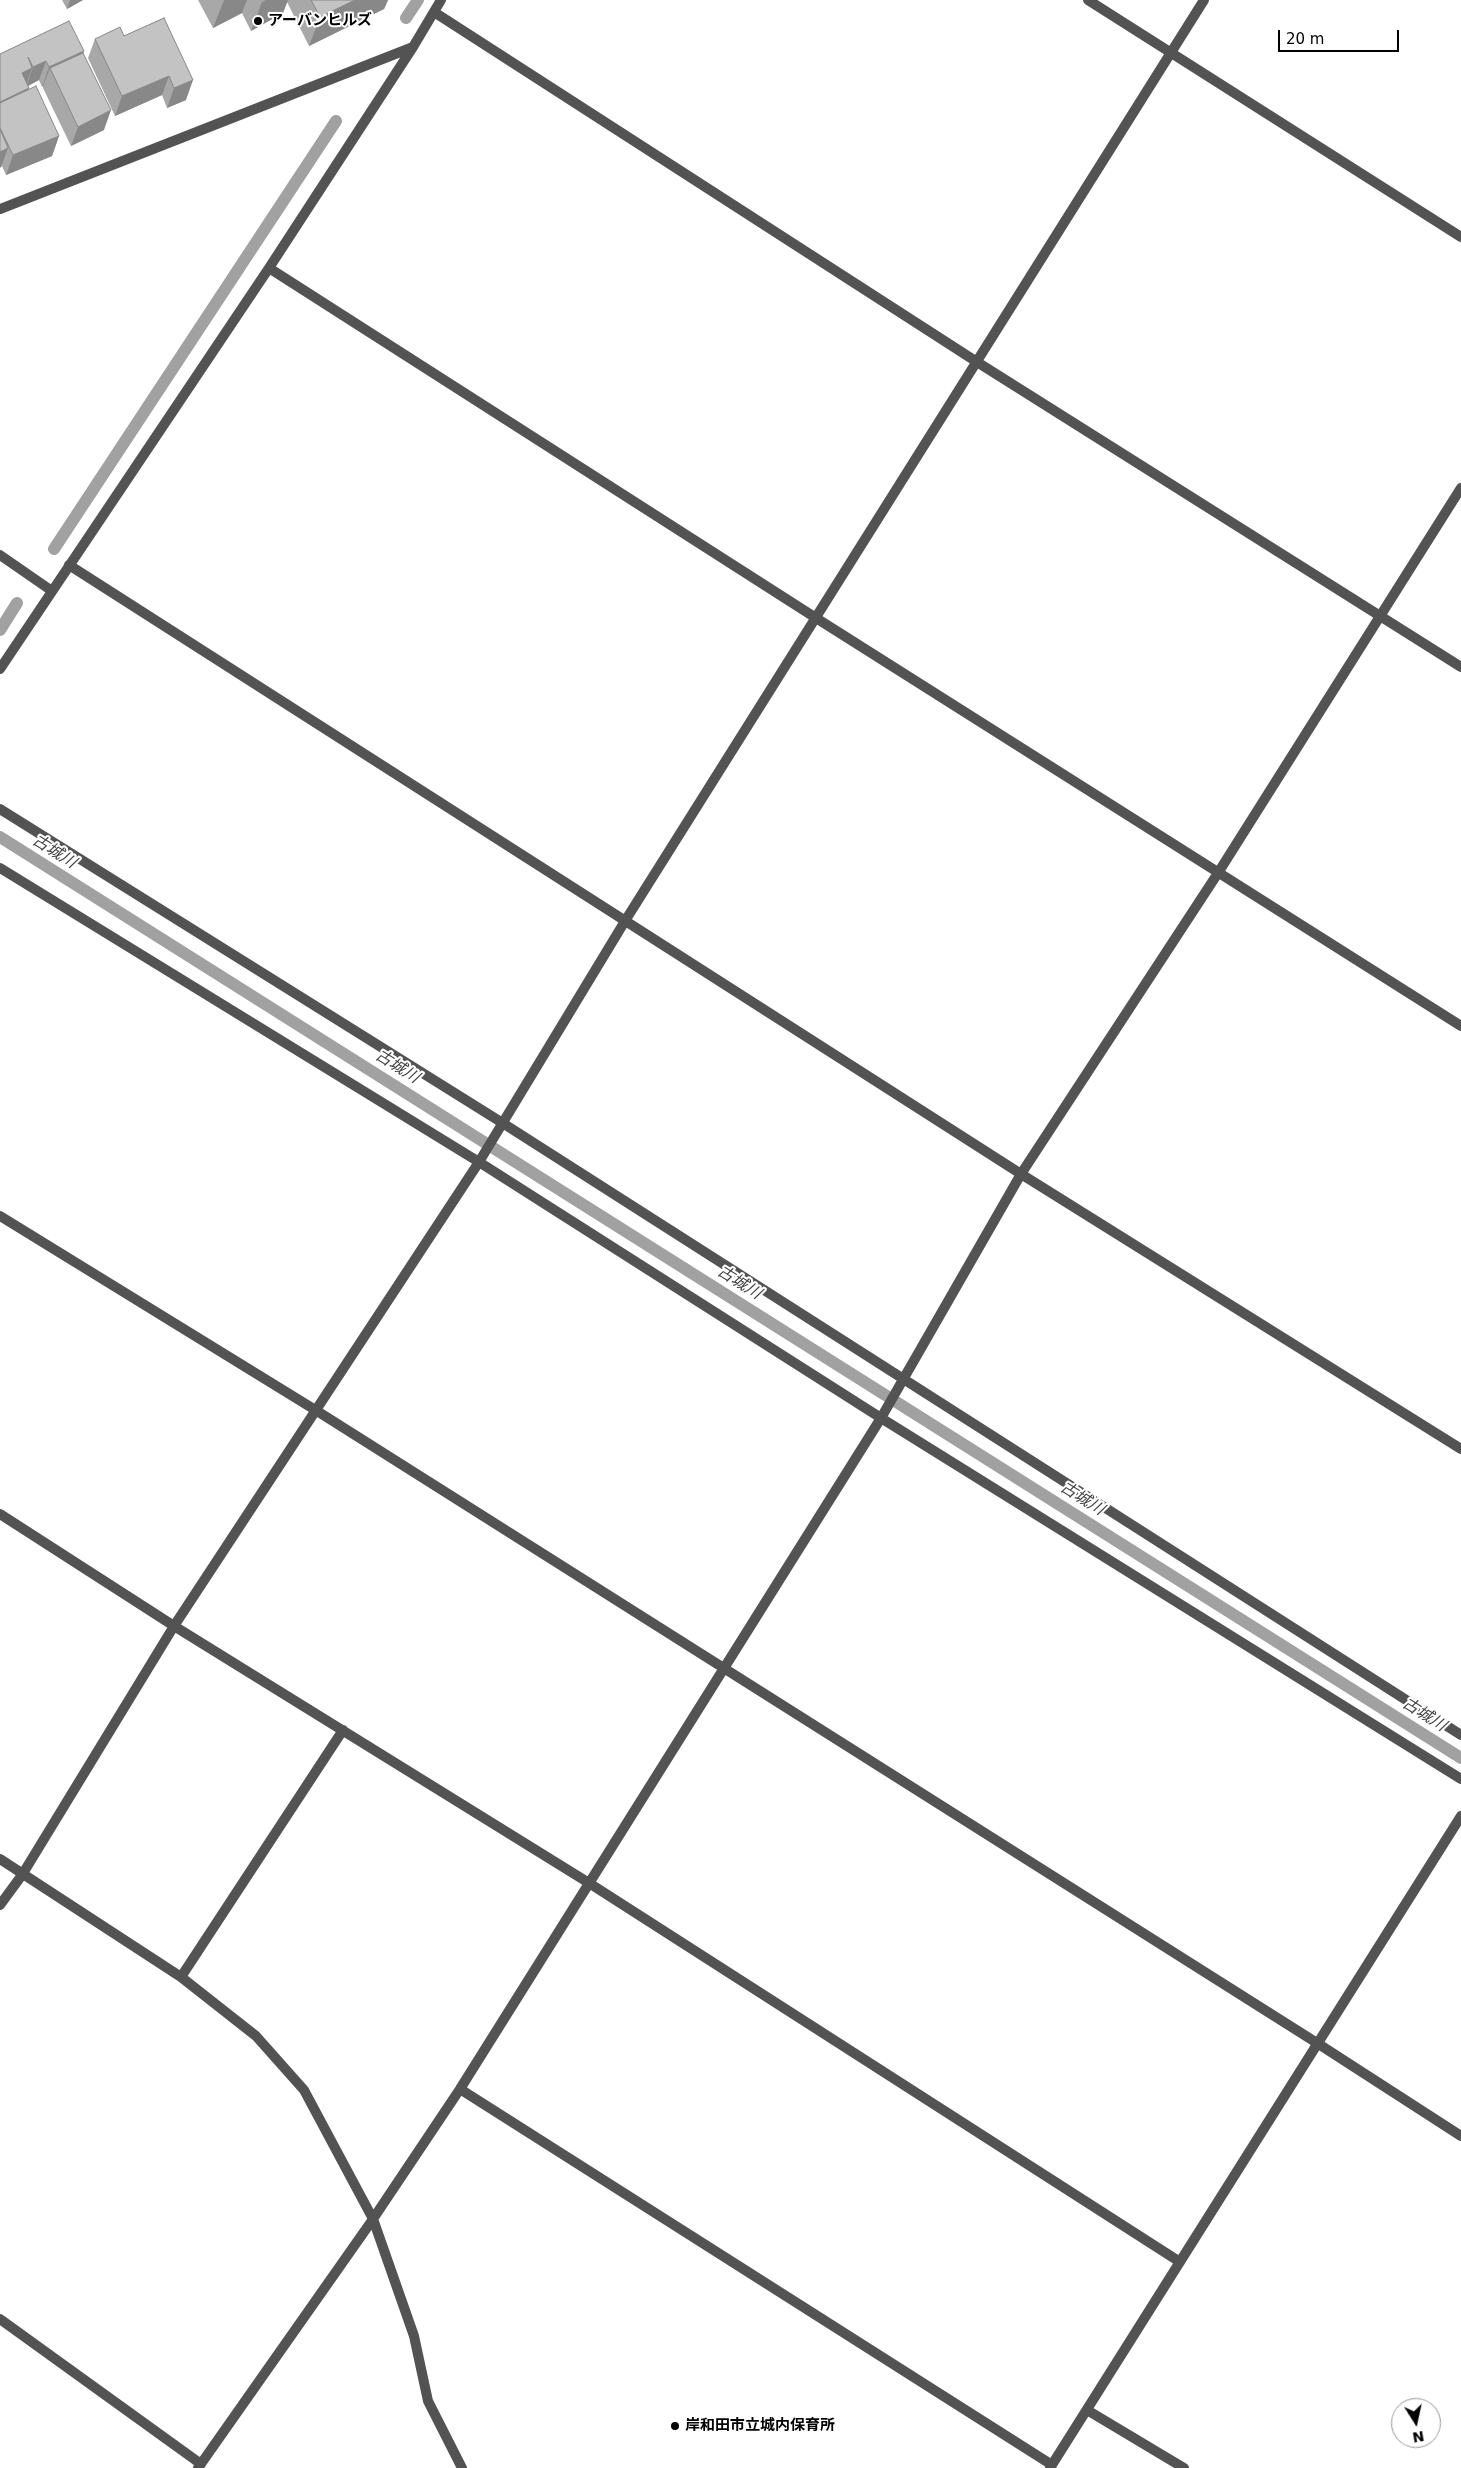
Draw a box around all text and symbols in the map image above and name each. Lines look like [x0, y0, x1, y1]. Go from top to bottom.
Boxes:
place label: アーバンヒルズ [268, 12, 372, 30]
marker: アーバンヒルズ [252, 15, 264, 27]
scale bar [1281, 20, 1402, 52]
text: 20 m [1286, 30, 1324, 48]
water label: 古城川 [29, 831, 79, 873]
water label: 古城川 [372, 1046, 422, 1088]
water label: 古城川 [714, 1262, 764, 1304]
water label: 古城川 [1057, 1478, 1107, 1520]
water label: 古城川 [1399, 1694, 1449, 1736]
north arrow [1391, 2398, 1441, 2448]
place label: 岸和田市立城内保育所 [685, 2417, 835, 2435]
marker: 岸和田市立城内保育所 [669, 2420, 681, 2432]
text: N [1411, 2428, 1426, 2446]

